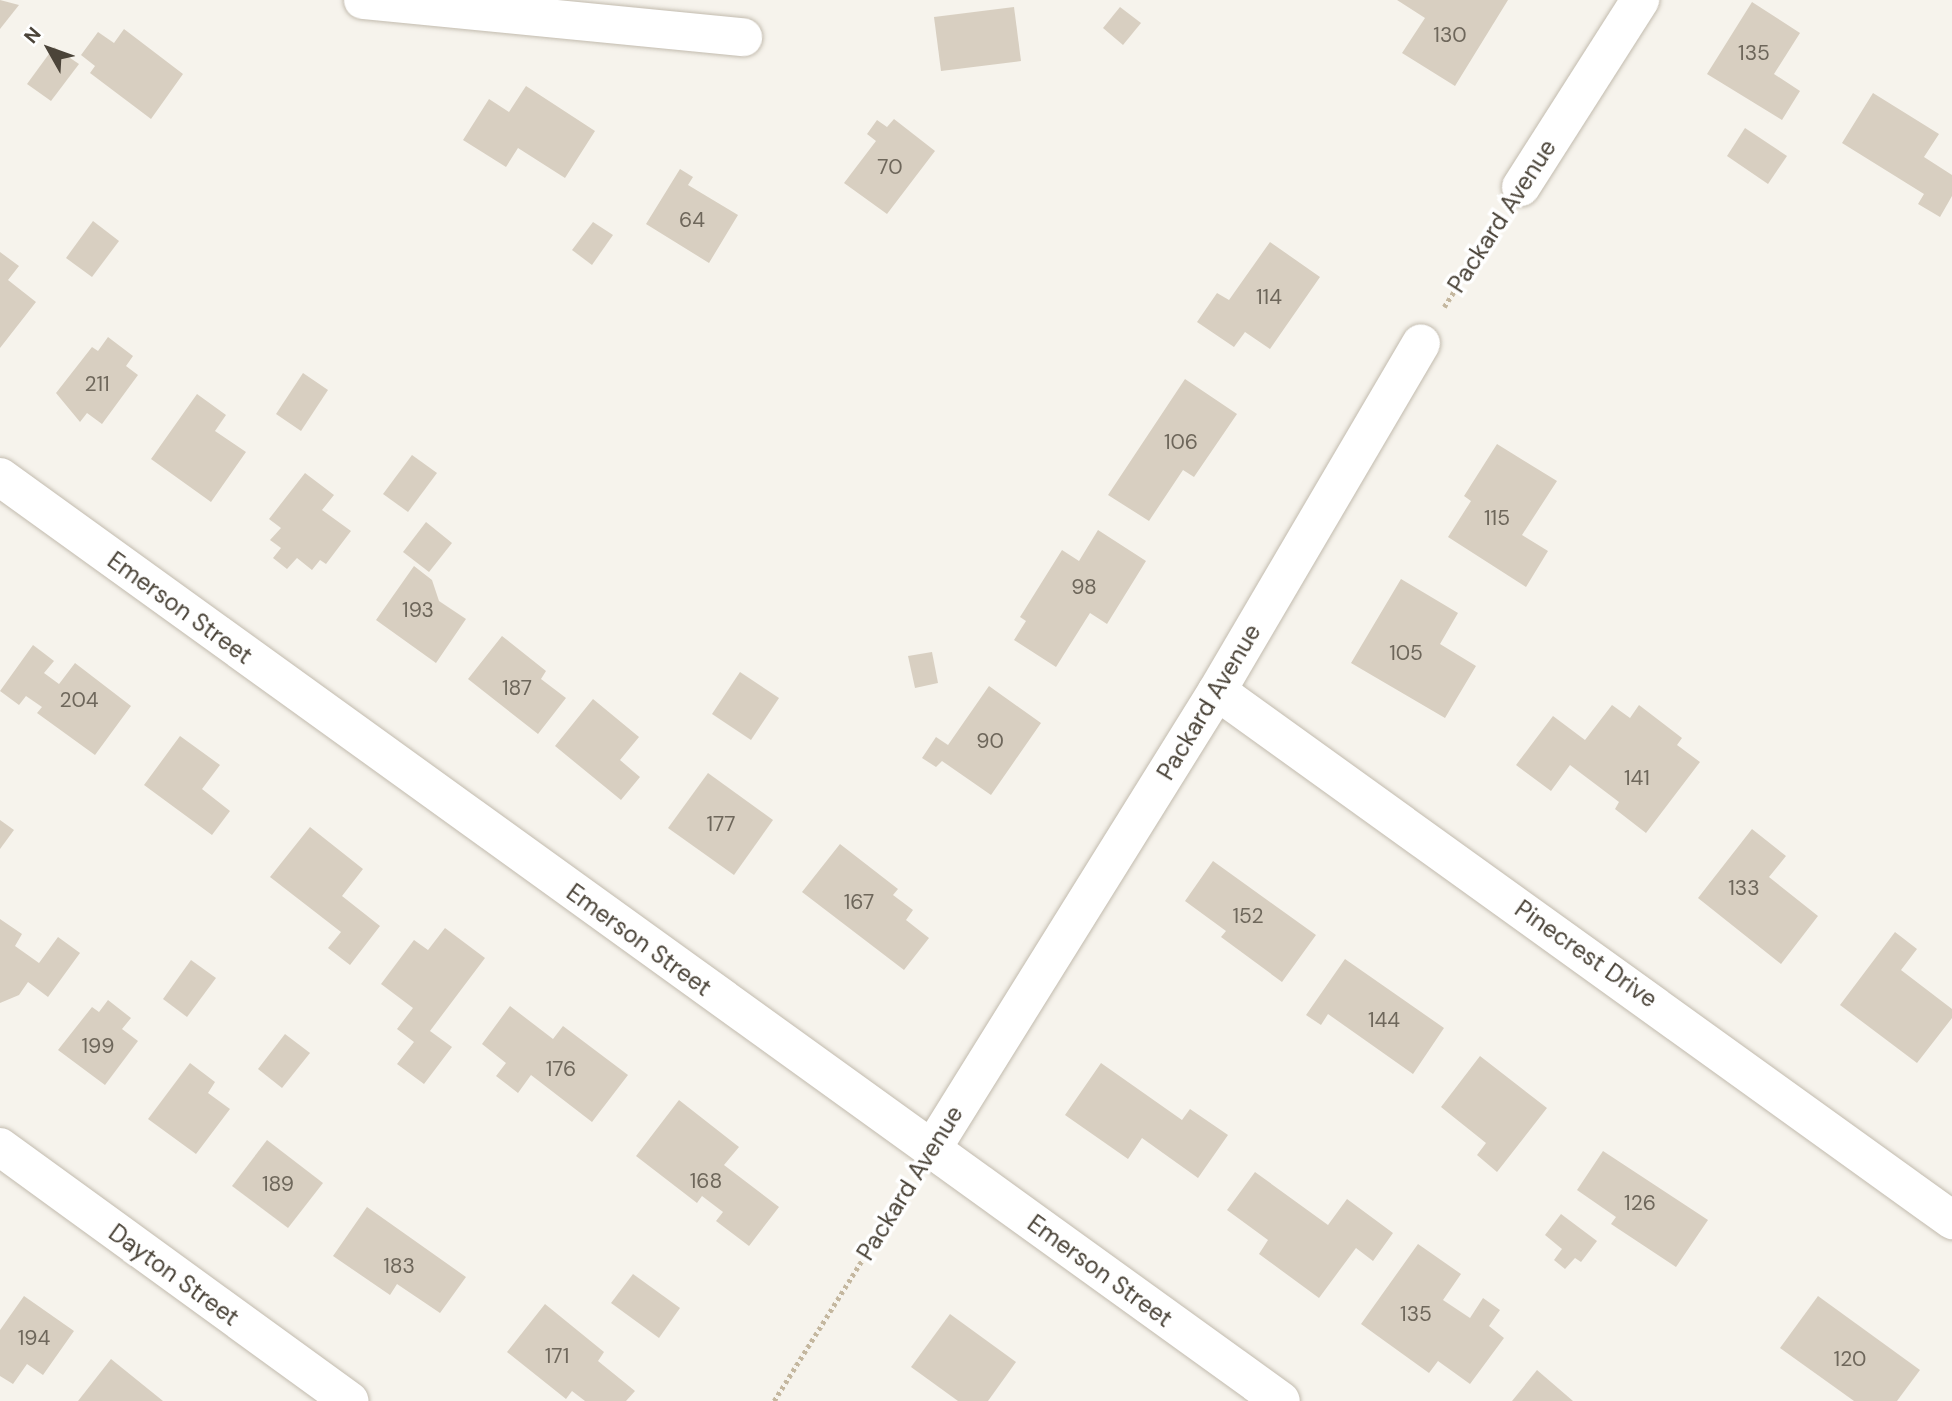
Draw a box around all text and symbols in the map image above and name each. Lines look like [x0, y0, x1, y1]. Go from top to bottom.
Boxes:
north arrow [14, 14, 84, 84]
text: N [18, 22, 47, 49]
house number: 130 [1433, 22, 1467, 48]
house number: 135 [1738, 40, 1770, 66]
street label: Packard Avenue [1442, 134, 1562, 298]
house number: 70 [877, 154, 903, 180]
house number: 64 [679, 207, 705, 233]
house number: 114 [1256, 284, 1282, 310]
house number: 211 [84, 371, 110, 397]
house number: 106 [1164, 429, 1198, 455]
house number: 115 [1484, 505, 1510, 531]
street label: Emerson Street [102, 546, 258, 670]
house number: 98 [1071, 574, 1097, 600]
house number: 193 [402, 597, 434, 623]
street label: Packard Avenue [1151, 619, 1267, 785]
house number: 105 [1389, 640, 1423, 666]
house number: 187 [502, 675, 532, 701]
house number: 204 [60, 687, 98, 713]
house number: 90 [976, 728, 1004, 754]
house number: 141 [1624, 765, 1650, 791]
house number: 177 [707, 811, 735, 837]
house number: 133 [1728, 875, 1760, 901]
street label: Emerson Street [561, 878, 717, 1002]
house number: 167 [844, 889, 874, 915]
street label: Pinecrest Drive [1509, 894, 1663, 1014]
house number: 152 [1232, 903, 1264, 929]
house number: 144 [1368, 1007, 1400, 1033]
house number: 199 [82, 1033, 114, 1059]
house number: 176 [546, 1056, 576, 1082]
street label: Packard Avenue [851, 1100, 969, 1266]
house number: 168 [690, 1168, 722, 1194]
house number: 189 [262, 1171, 294, 1197]
house number: 126 [1624, 1190, 1656, 1216]
street label: Emerson Street [1022, 1209, 1178, 1333]
street label: Dayton Street [103, 1218, 245, 1332]
house number: 183 [383, 1253, 415, 1279]
house number: 135 [1400, 1301, 1432, 1327]
house number: 194 [18, 1325, 50, 1351]
house number: 171 [545, 1343, 569, 1369]
house number: 120 [1834, 1346, 1866, 1372]

